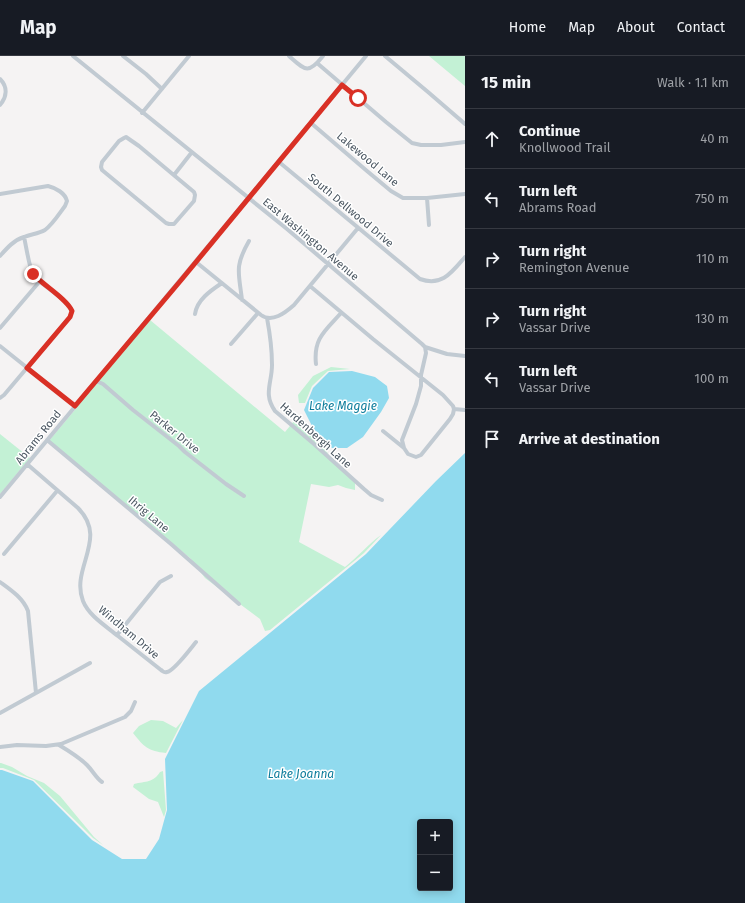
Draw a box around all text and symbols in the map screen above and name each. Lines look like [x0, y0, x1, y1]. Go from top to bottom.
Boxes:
text: Map [20, 16, 57, 39]
text: Home [509, 19, 546, 36]
text: Map [568, 19, 595, 36]
text: About [617, 19, 655, 36]
text: Contact [677, 19, 725, 36]
text: 15 min [481, 72, 531, 93]
text: Walk · 1.1 km [657, 75, 729, 90]
route start [349, 89, 367, 107]
text: Continue [519, 122, 580, 140]
icon: ahead [481, 128, 503, 150]
street label: Lakewood Lane [334, 130, 401, 189]
text: 40 m [700, 131, 729, 146]
text: Knollwood Trail [519, 140, 611, 155]
street label: South Dellwood Drive [305, 171, 396, 250]
text: Turn left [519, 182, 577, 200]
icon: left [481, 188, 503, 210]
text: 750 m [695, 191, 729, 206]
street label: East Washington Avenue [260, 195, 361, 283]
text: Abrams Road [519, 200, 596, 215]
text: Turn right [519, 242, 586, 260]
icon: right [481, 248, 503, 270]
text: 110 m [696, 251, 729, 266]
text: Remington Avenue [519, 260, 629, 275]
route end [24, 265, 42, 283]
text: Turn right [519, 302, 586, 320]
icon: right [481, 308, 503, 330]
text: 130 m [695, 311, 729, 326]
text: Vassar Drive [519, 320, 591, 335]
text: Turn left [519, 362, 577, 380]
icon: left [481, 368, 503, 390]
text: 100 m [694, 371, 729, 386]
text: Vassar Drive [519, 380, 591, 395]
water label: Lake Maggie [309, 399, 377, 413]
street label: Hardenbergh Lane [277, 400, 354, 471]
street label: Abrams Road [13, 408, 64, 467]
street label: Parker Drive [147, 408, 202, 456]
icon: arrive [481, 428, 503, 450]
text: Arrive at destination [519, 430, 660, 448]
street label: Ihrig Lane [126, 494, 172, 535]
street label: Windham Drive [95, 603, 162, 662]
water label: Lake Joanna [268, 767, 334, 781]
map controls [417, 819, 453, 891]
button: + [417, 819, 453, 855]
button: − [417, 855, 453, 891]

